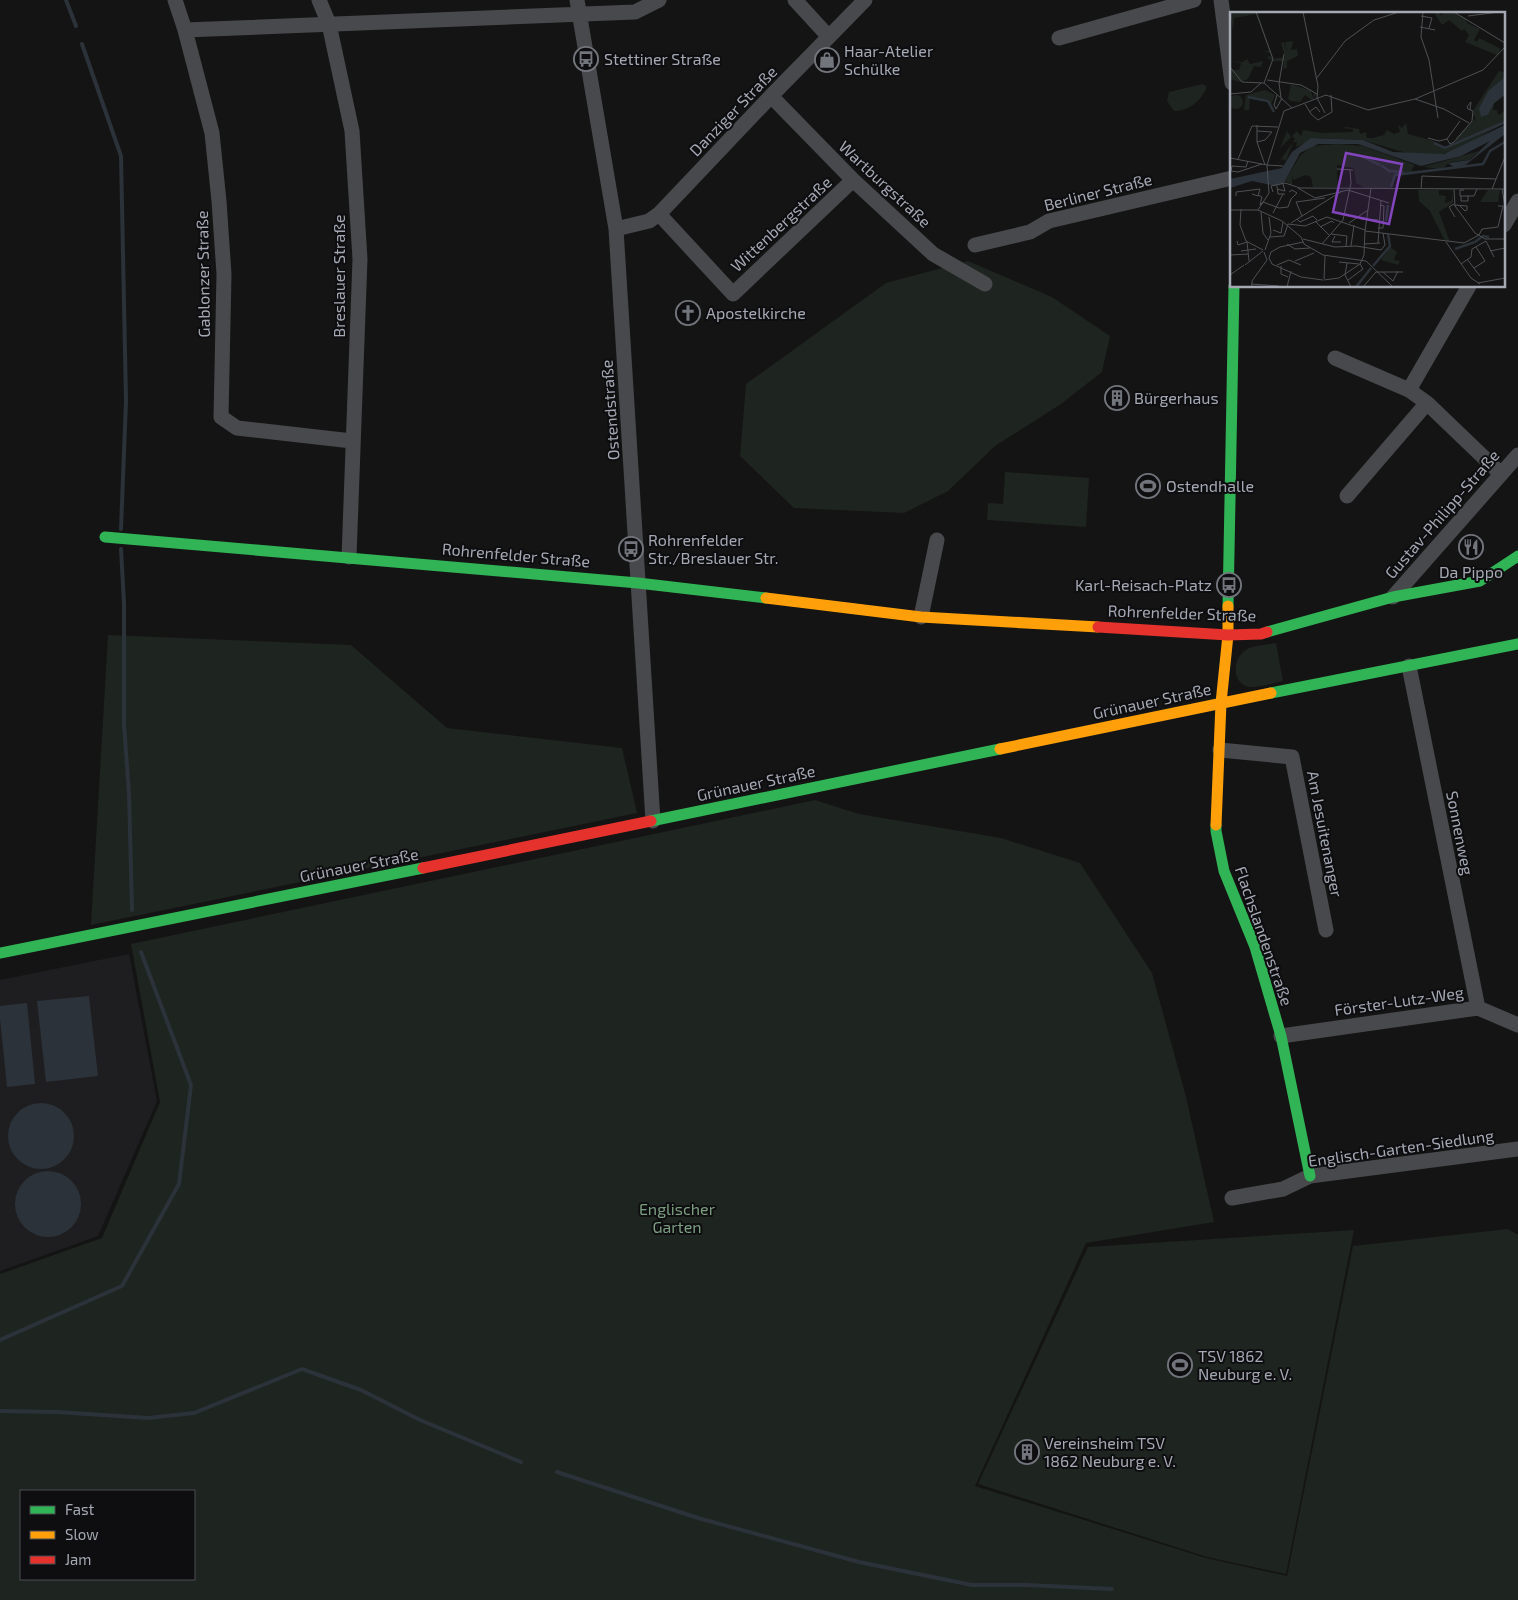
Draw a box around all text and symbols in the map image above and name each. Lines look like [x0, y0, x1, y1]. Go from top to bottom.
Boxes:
inset map [1230, 12, 1506, 288]
place label: Haar-Atelier Schülke [844, 41, 934, 78]
bus stop icon: Stettiner Straße [573, 46, 599, 72]
shop icon: Haar-Atelier Schülke [814, 47, 840, 73]
place label: Stettiner Straße [604, 49, 721, 68]
street label: Danziger Straße [685, 62, 780, 160]
street label: Wartburgstraße [835, 136, 935, 231]
street label: Berliner Straße [1042, 169, 1154, 214]
street label: Wittenbergstraße [726, 172, 835, 275]
street label: Gablonzer Straße [192, 210, 213, 338]
street label: Breslauer Straße [329, 214, 348, 338]
church icon: Apostelkirche [675, 300, 701, 326]
place label: Apostelkirche [706, 303, 806, 322]
street label: Ostendstraße [597, 359, 622, 461]
building icon: Bürgerhaus [1104, 385, 1130, 411]
place label: Bürgerhaus [1134, 388, 1219, 407]
street label: Gustav-Philipp-Straße [1381, 445, 1503, 582]
sports icon: Ostendhalle [1135, 473, 1161, 499]
place label: Ostendhalle [1166, 476, 1254, 495]
place label: Rohrenfelder Str./Breslauer Str. [648, 530, 778, 567]
restaurant icon: Da Pippo [1458, 534, 1484, 560]
bus stop icon: Rohrenfelder Str./Breslauer Str. [618, 536, 644, 562]
street label: Rohrenfelder Straße [441, 539, 591, 570]
place label: Da Pippo [1439, 562, 1503, 581]
bus stop icon: Karl-Reisach-Platz [1216, 572, 1242, 598]
place label: Karl-Reisach-Platz [1075, 575, 1212, 594]
street label: Rohrenfelder Straße [1107, 600, 1257, 625]
street label: Grünauer Straße [1091, 679, 1213, 722]
street label: Grünauer Straße [695, 761, 817, 804]
street label: Am Jesuitenanger [1304, 769, 1347, 899]
street label: Sonnenweg [1443, 789, 1478, 877]
street label: Grünauer Straße [298, 844, 420, 885]
street label: Flachslandenstraße [1232, 864, 1297, 1008]
street label: Förster-Lutz-Weg [1333, 982, 1465, 1019]
street label: Englisch-Garten-Siedlung [1307, 1125, 1495, 1170]
park label: Englischer Garten [639, 1199, 716, 1236]
place label: TSV 1862 Neuburg e. V. [1198, 1346, 1292, 1383]
sports icon: TSV 1862 Neuburg e. V. [1167, 1352, 1193, 1378]
place label: Vereinsheim TSV 1862 Neuburg e. V. [1044, 1433, 1176, 1470]
building icon: Vereinsheim TSV 1862 Neuburg e. V. [1014, 1439, 1040, 1465]
legend [20, 1490, 195, 1580]
text: Fast [65, 1500, 95, 1518]
text: Slow [65, 1525, 99, 1543]
text: Jam [65, 1550, 91, 1568]

